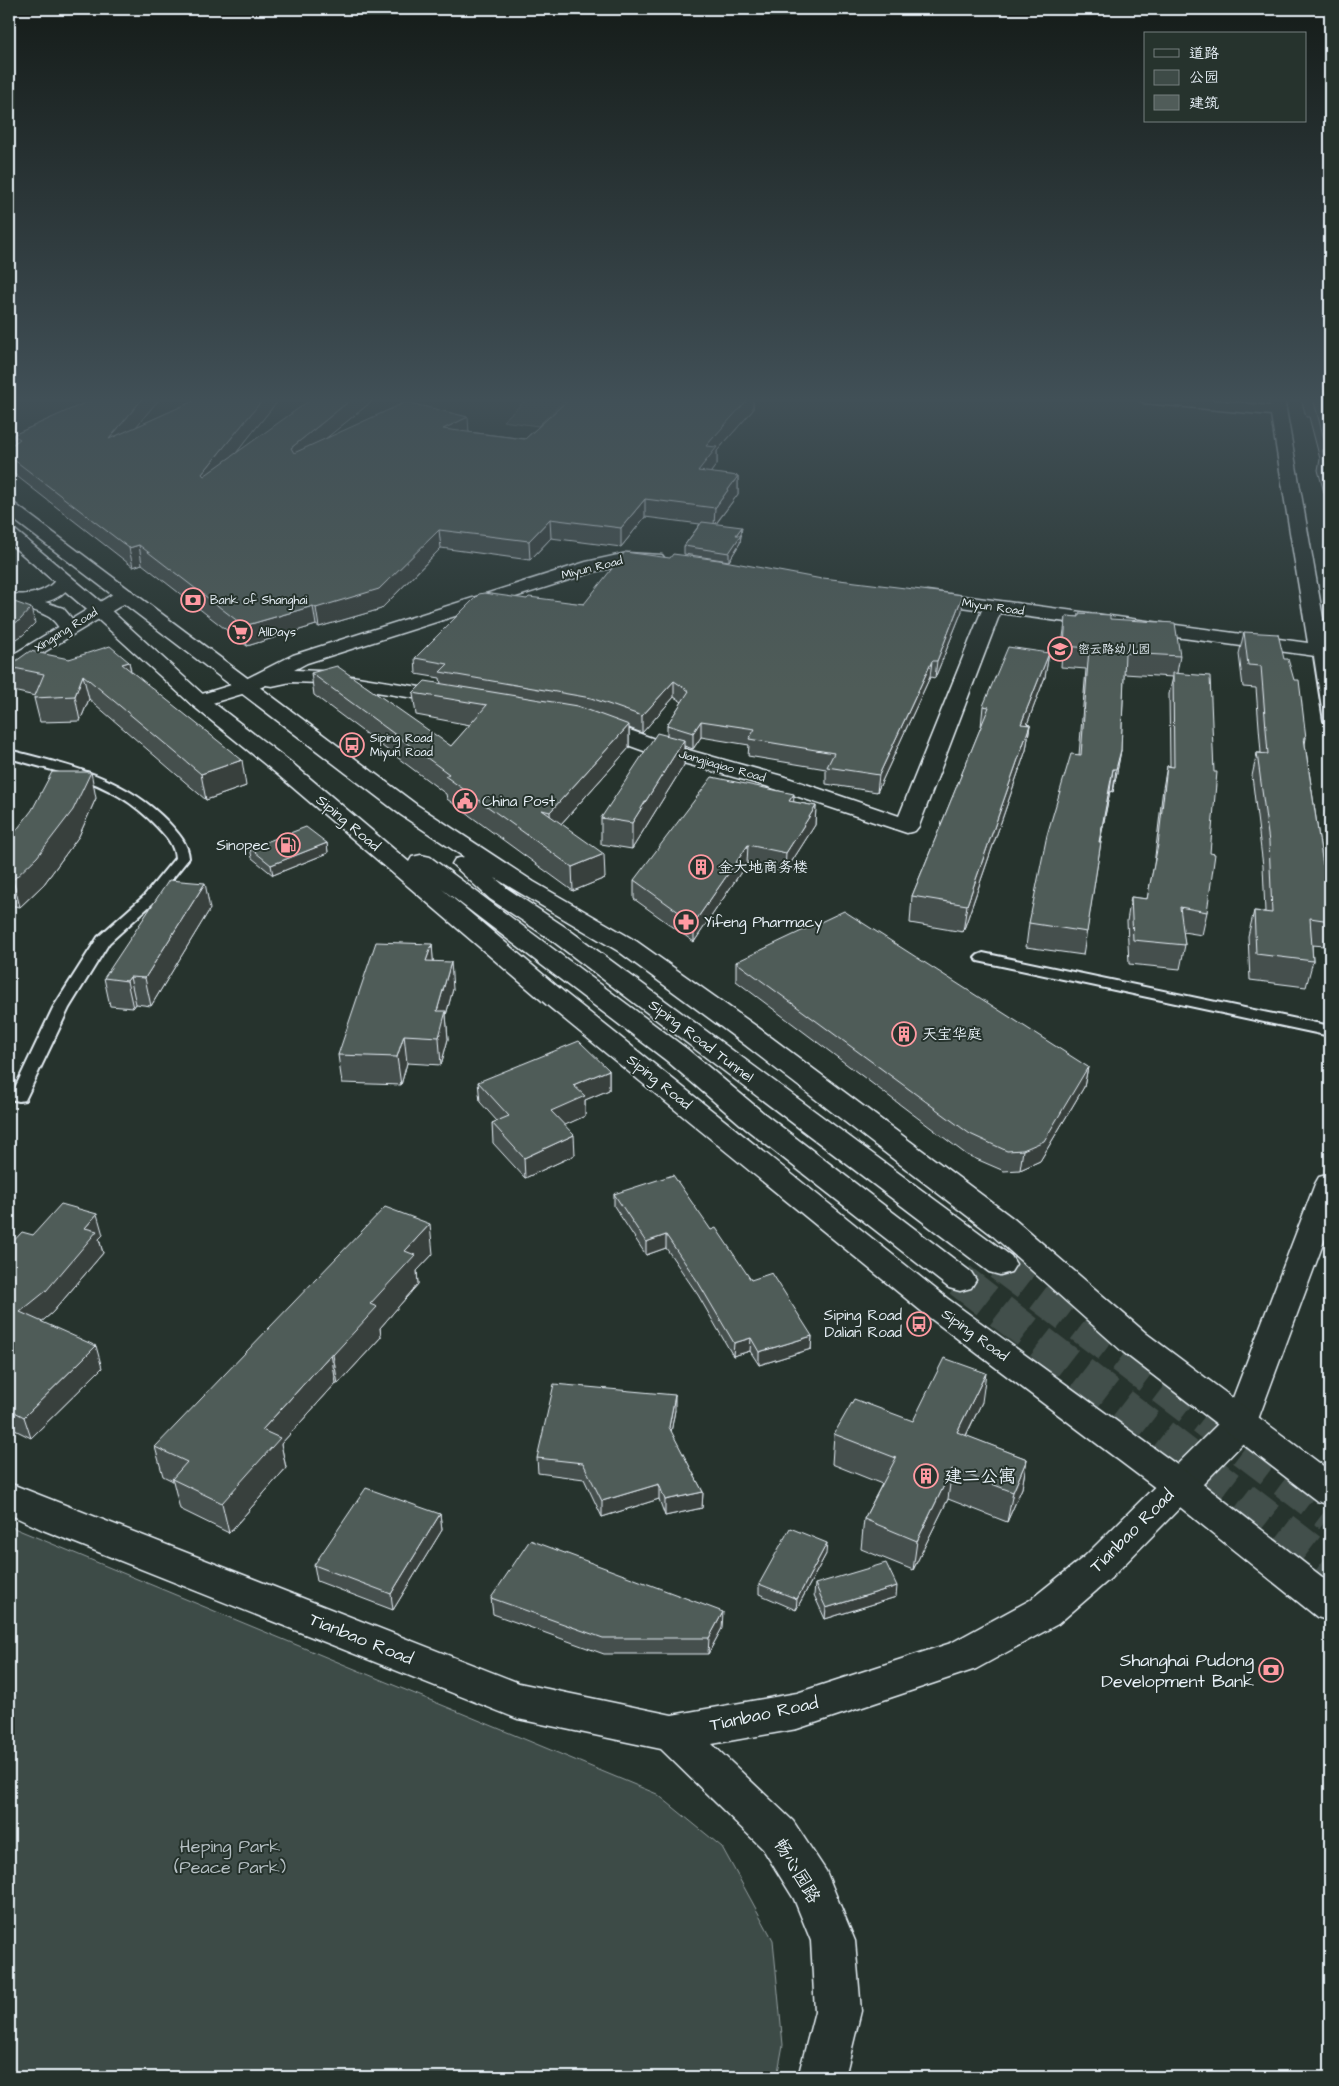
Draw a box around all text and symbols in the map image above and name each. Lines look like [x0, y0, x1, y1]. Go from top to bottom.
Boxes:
legend [1144, 32, 1306, 122]
text: 道路 [1189, 43, 1219, 64]
text: 公园 [1189, 67, 1219, 88]
text: 建筑 [1189, 93, 1219, 114]
street label: Miyun Road [559, 552, 625, 585]
bank icon: Bank of Shanghai [180, 587, 206, 613]
place label: Bank of Shanghai [210, 592, 307, 610]
street label: Miyun Road [961, 594, 1025, 621]
street label: Xingang Road [31, 604, 102, 657]
supermarket icon: AllDays [227, 619, 253, 645]
place label: AllDays [258, 624, 296, 642]
school or university icon: 密云路幼儿园 [1047, 636, 1073, 662]
place label: 密云路幼儿园 [1078, 641, 1150, 658]
place label: Siping Road Miyun Road [370, 730, 433, 762]
bus stop icon: Siping Road Miyun Road [339, 732, 365, 758]
street label: Jiangjiaqiao Road [676, 745, 767, 787]
public building icon: China Post [452, 788, 478, 814]
street label: Siping Road [311, 790, 385, 857]
place label: China Post [482, 791, 555, 812]
fuel station icon: Sinopec [275, 832, 301, 858]
place label: Sinopec [216, 835, 270, 856]
building icon: 金大地商务楼 [688, 854, 714, 880]
place label: 金大地商务楼 [718, 857, 808, 878]
pharmacy icon: Yifeng Pharmacy [673, 909, 699, 935]
place label: Yifeng Pharmacy [704, 912, 822, 934]
street label: Siping Road Tunnel [645, 996, 757, 1086]
building icon: 天宝华庭 [891, 1021, 917, 1047]
place label: 天宝华庭 [922, 1024, 982, 1045]
street label: Siping Road [623, 1050, 695, 1114]
street label: Siping Road [937, 1304, 1013, 1367]
place label: Siping Road Dalian Road [824, 1305, 902, 1343]
bus stop icon: Siping Road Dalian Road [906, 1311, 932, 1337]
building icon: 建二公寓 [913, 1463, 939, 1489]
place label: 建二公寓 [944, 1464, 1016, 1489]
street label: Tianbao Road [1084, 1483, 1180, 1579]
street label: Tianbao Road [305, 1607, 417, 1671]
place label: Shanghai Pudong Development Bank [1101, 1648, 1254, 1694]
bank icon: Shanghai Pudong Development Bank [1258, 1657, 1284, 1683]
street label: Tianbao Road [708, 1690, 820, 1738]
park label: Heping Park (Peace Park) [174, 1834, 286, 1880]
street label: 畅心园路 [768, 1834, 826, 1908]

